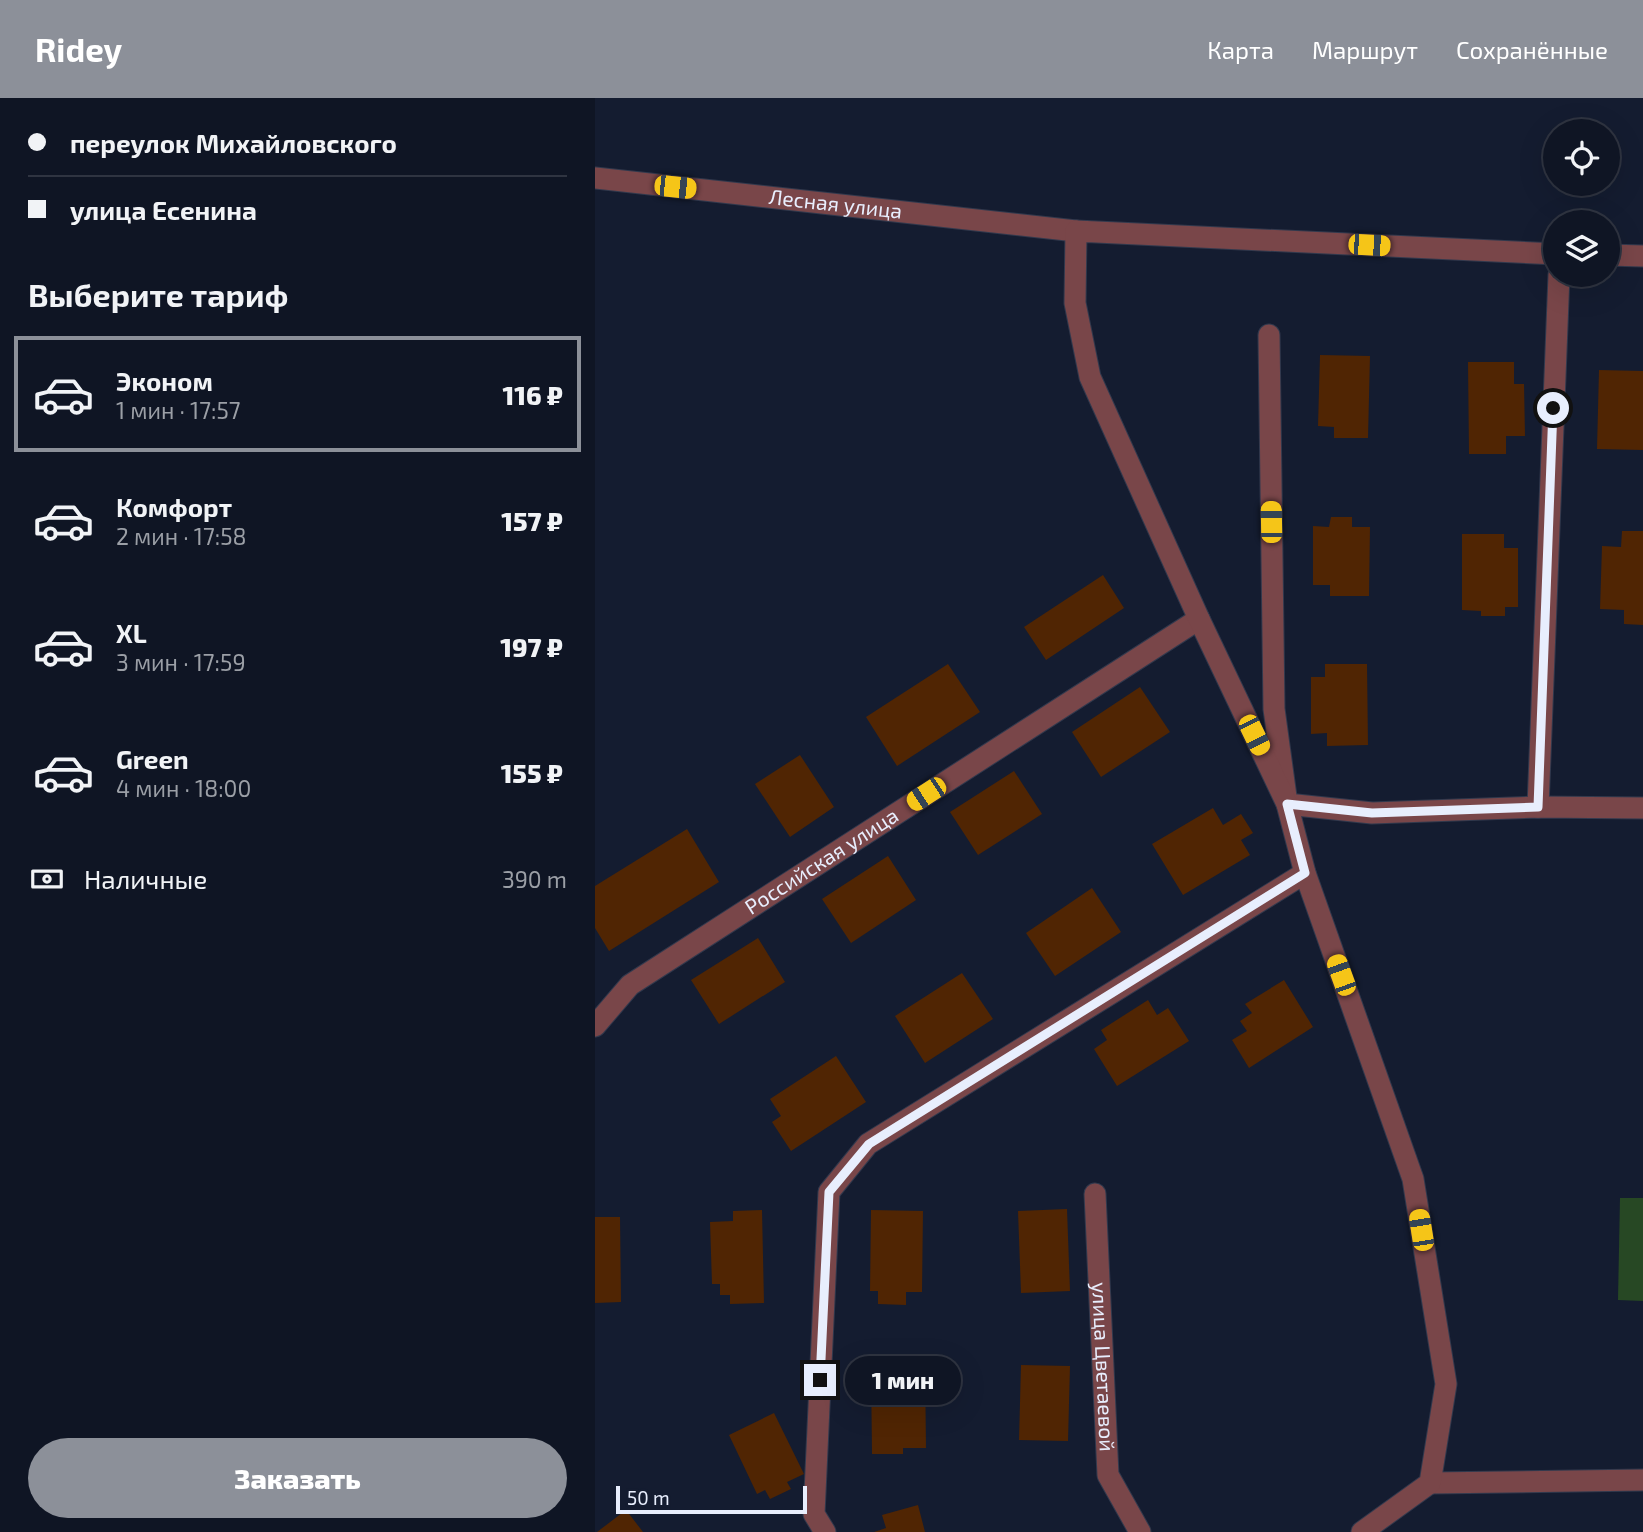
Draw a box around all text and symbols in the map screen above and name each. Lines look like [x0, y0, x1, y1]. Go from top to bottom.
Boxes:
text: Ridey [35, 29, 122, 69]
text: Карта [1207, 35, 1274, 64]
text: Маршрут [1312, 35, 1418, 64]
text: Сохранённые [1456, 35, 1608, 64]
map controls [1543, 119, 1620, 287]
button: locate [1543, 119, 1620, 196]
text: переулок Михайловского [70, 127, 397, 158]
car [654, 174, 697, 200]
street label: Лесная улица [768, 183, 904, 223]
text: улица Есенина [70, 194, 257, 225]
button: layers [1543, 210, 1620, 287]
car [1348, 233, 1391, 257]
text: Выберите тариф [28, 275, 288, 313]
icon: car [32, 363, 95, 426]
text: Эконом [116, 365, 213, 396]
text: 116 ₽ [502, 379, 563, 410]
route start [1537, 392, 1569, 424]
text: 1 мин · 17:57 [116, 396, 241, 424]
icon: car [32, 489, 95, 552]
text: Комфорт [116, 491, 232, 522]
car [1261, 501, 1282, 543]
text: 157 ₽ [501, 505, 563, 536]
text: 2 мин · 17:58 [116, 522, 246, 550]
icon: car [32, 615, 95, 678]
text: XL [116, 617, 147, 648]
text: 197 ₽ [500, 631, 563, 662]
text: 3 мин · 17:59 [116, 648, 246, 676]
car [1236, 712, 1273, 758]
icon: car [32, 741, 95, 804]
text: Green [116, 743, 189, 774]
text: 155 ₽ [501, 757, 563, 788]
text: 4 мин · 18:00 [116, 774, 251, 802]
car [903, 774, 950, 814]
street label: Российская улица [740, 802, 902, 919]
icon: cash [28, 860, 66, 898]
text: Наличные [84, 863, 207, 894]
text: 390 m [502, 865, 567, 893]
car [1324, 952, 1359, 998]
car [1408, 1208, 1435, 1252]
street label: улица Цветаевой [1087, 1281, 1121, 1452]
callout: 1 мин [845, 1356, 960, 1404]
route end [804, 1364, 836, 1396]
text: 1 мин [872, 1366, 934, 1394]
button: Заказать [28, 1438, 567, 1518]
scale bar [616, 1483, 807, 1515]
text: 50 m [627, 1486, 670, 1509]

